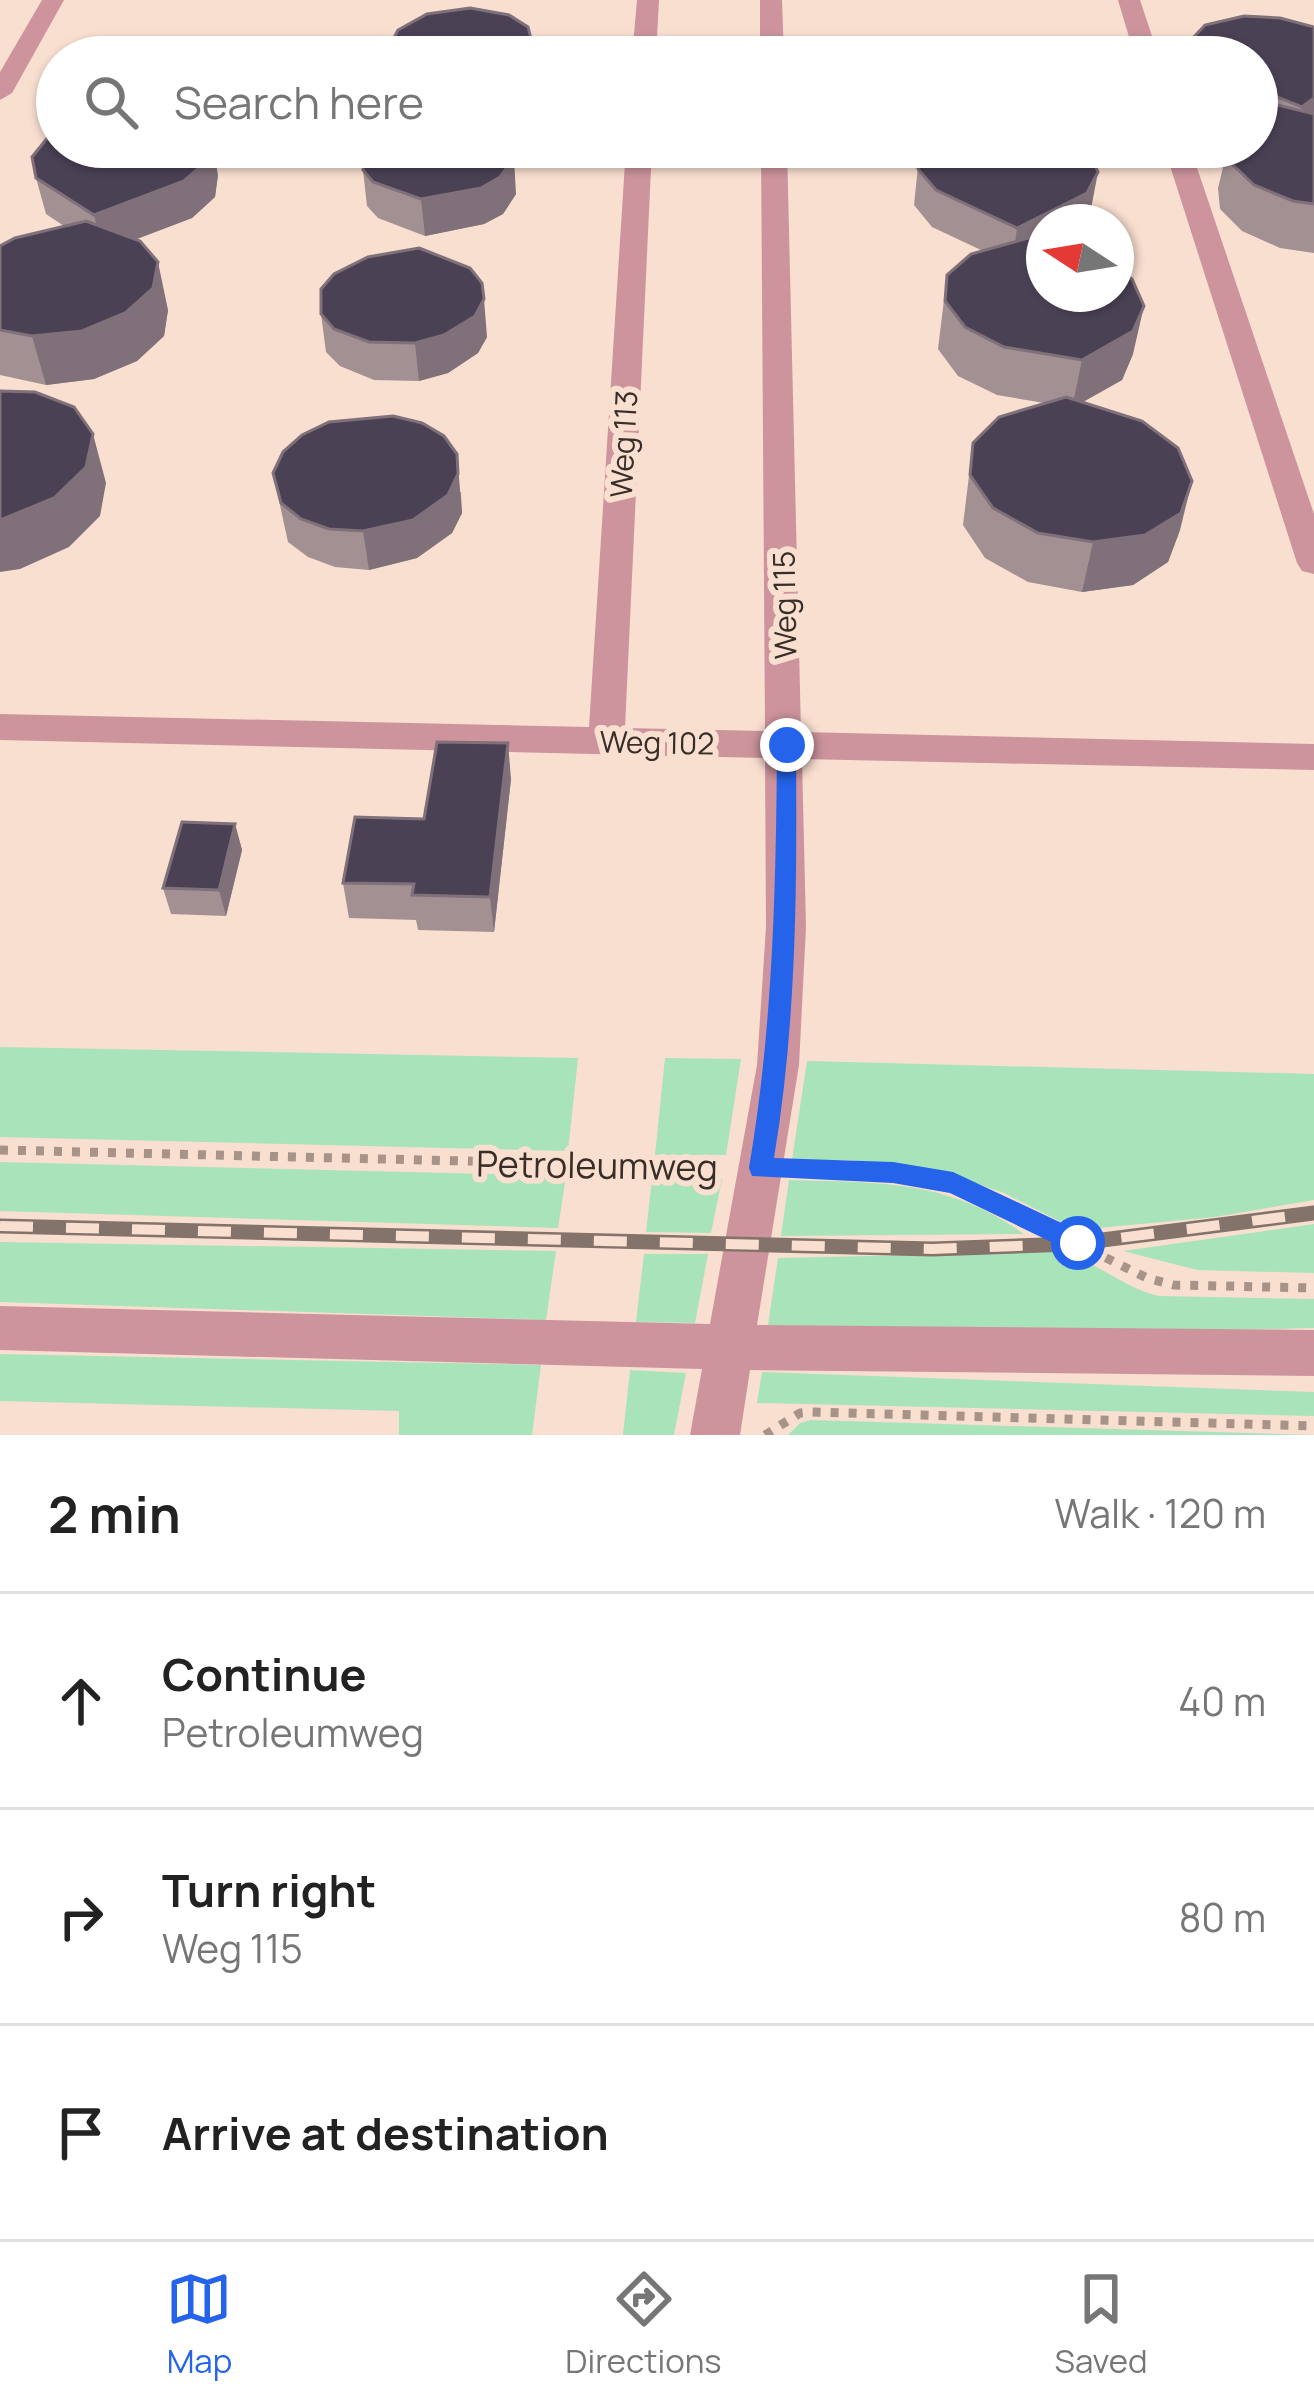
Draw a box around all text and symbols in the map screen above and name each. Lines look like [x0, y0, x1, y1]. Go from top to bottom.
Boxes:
search box [36, 36, 1278, 168]
icon: search [78, 69, 144, 135]
text: Search here [174, 71, 424, 133]
north arrow [1026, 204, 1134, 312]
street label: Weg 113 [600, 389, 646, 499]
street label: Weg 115 [763, 551, 805, 659]
route end [760, 718, 814, 772]
street label: Weg 102 [599, 721, 715, 763]
street label: Petroleumweg [476, 1138, 718, 1192]
route start [1051, 1216, 1105, 1270]
text: 2 min [48, 1479, 181, 1548]
text: Walk · 120 m [1055, 1486, 1266, 1540]
text: Continue [162, 1643, 367, 1705]
icon: ahead [48, 1668, 114, 1734]
text: 40 m [1178, 1674, 1266, 1728]
text: Petroleumweg [162, 1705, 424, 1759]
text: Turn right [162, 1859, 376, 1921]
icon: right [48, 1884, 114, 1950]
text: 80 m [1179, 1890, 1266, 1944]
text: Weg 115 [162, 1921, 303, 1975]
icon: arrive [48, 2100, 114, 2166]
text: Arrive at destination [162, 2102, 609, 2164]
tab: Map [166, 2266, 232, 2383]
tab: Directions [565, 2266, 722, 2383]
tab: Saved [1055, 2266, 1148, 2383]

